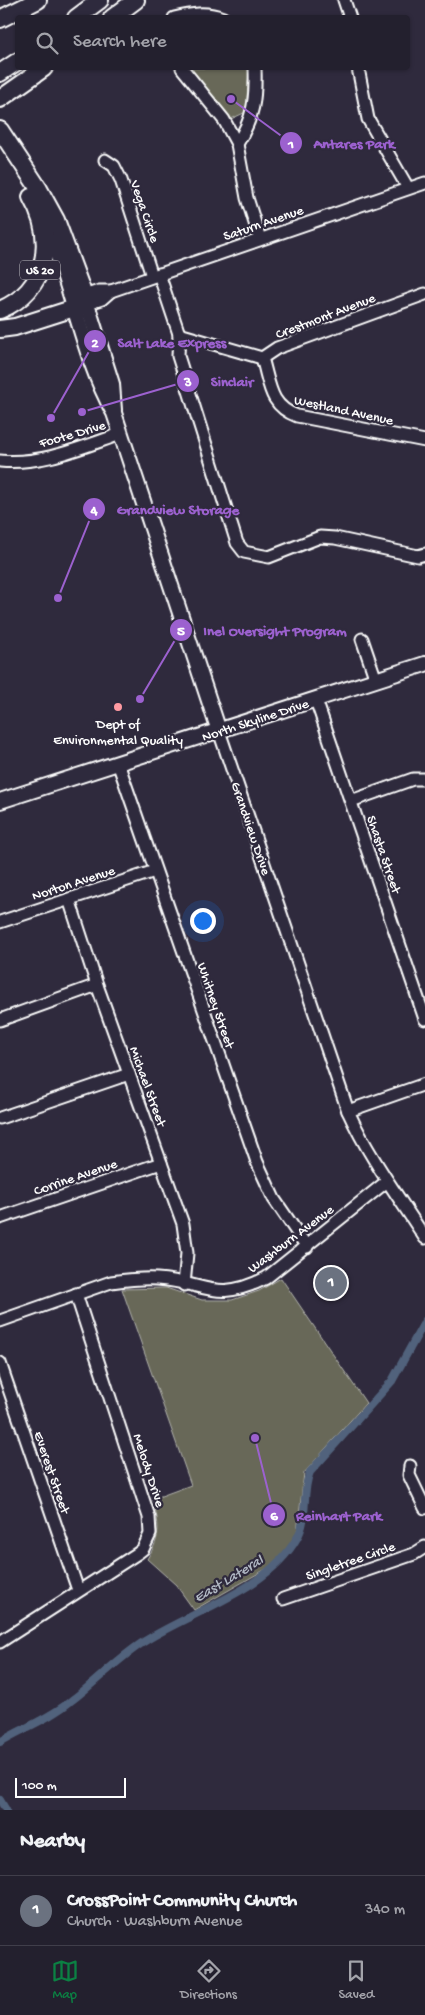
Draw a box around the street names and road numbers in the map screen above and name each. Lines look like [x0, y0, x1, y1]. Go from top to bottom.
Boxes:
street label: Vega Circle [125, 178, 162, 246]
street label: Saturn Avenue [222, 202, 307, 246]
road number: US 20 [20, 260, 60, 280]
street label: Crestmont Avenue [274, 290, 379, 344]
street label: Westland Avenue [292, 393, 395, 430]
street label: Foote Drive [36, 418, 109, 453]
street label: North Skyline Drive [200, 696, 312, 747]
street label: Grandview Drive [226, 780, 274, 878]
street label: Shasta Street [361, 814, 404, 897]
street label: Norton Avenue [30, 863, 118, 906]
street label: Whitney Street [192, 961, 238, 1052]
street label: Michael Street [124, 1045, 169, 1130]
street label: Corrine Avenue [32, 1156, 120, 1201]
street label: Washburn Avenue [245, 1202, 338, 1278]
street label: Everest Street [29, 1429, 73, 1517]
street label: Melody Drive [128, 1432, 168, 1510]
street label: Singletree Circle [304, 1539, 399, 1586]

